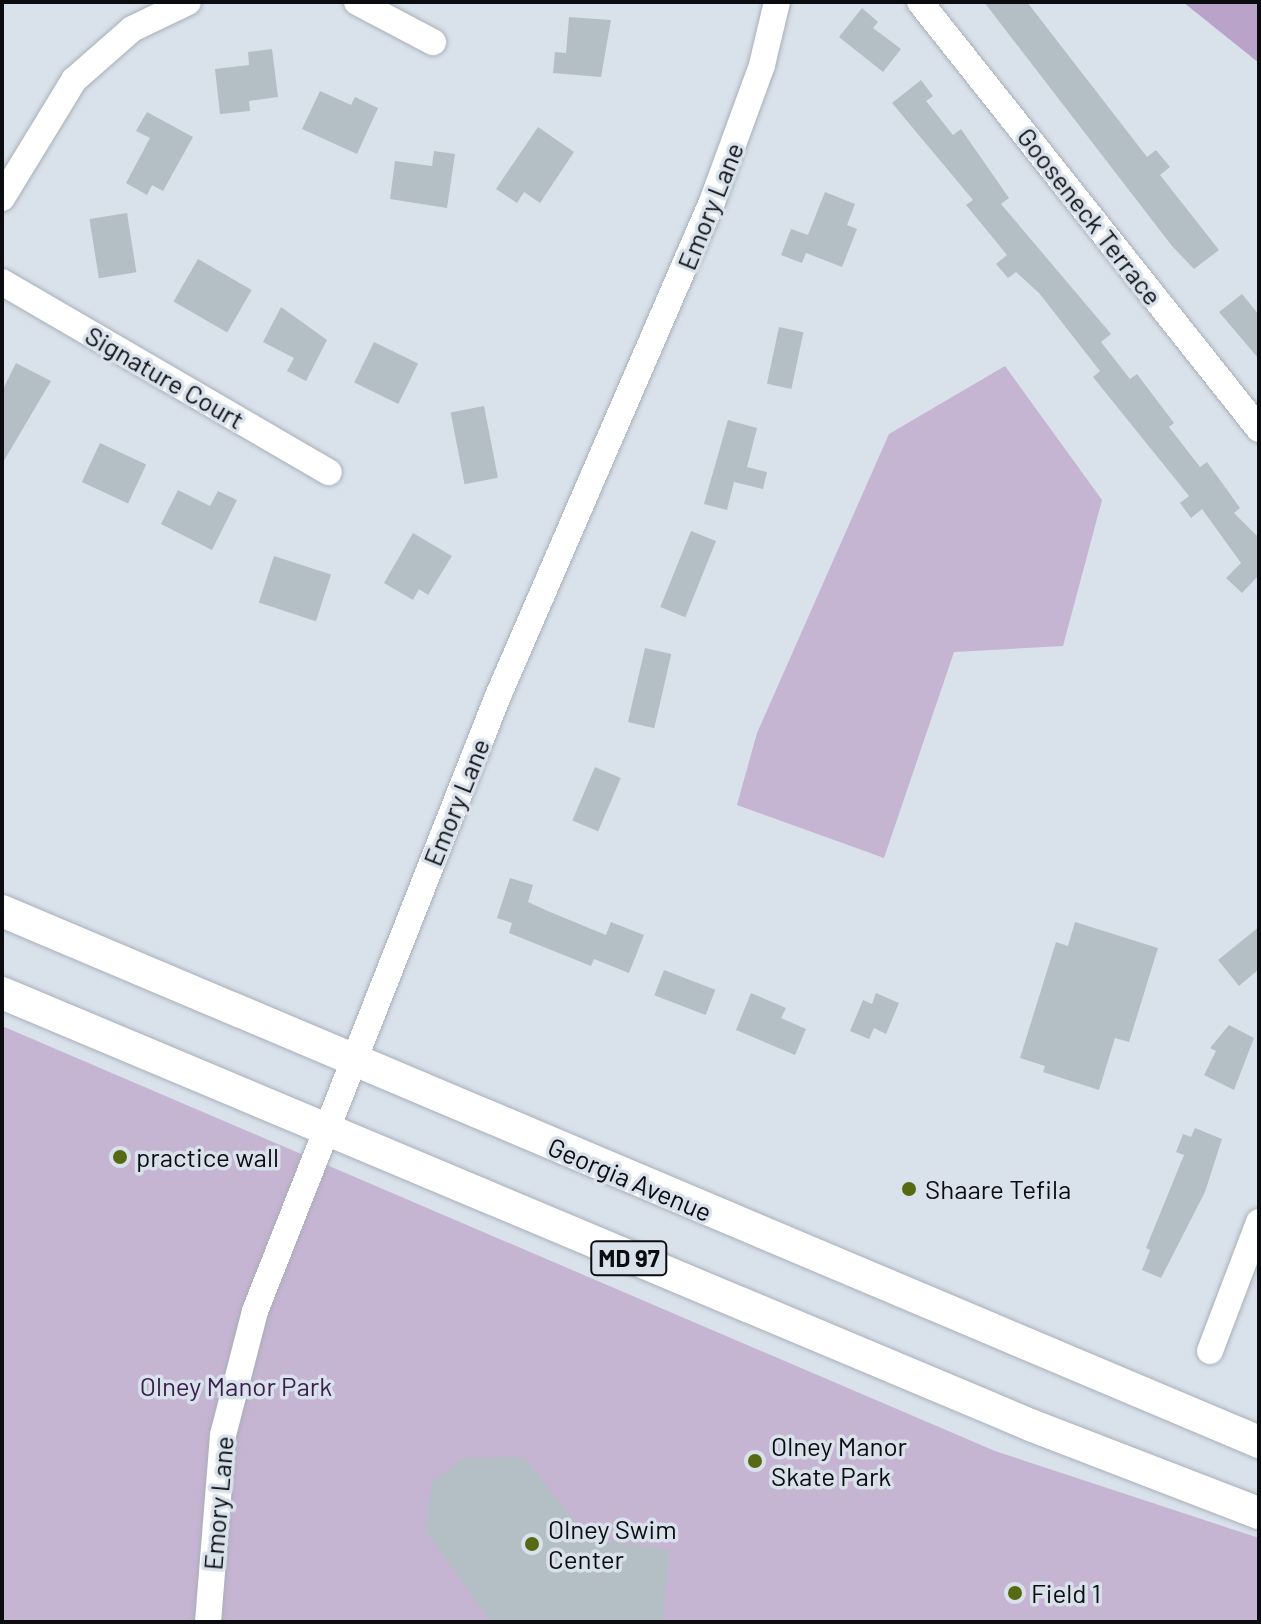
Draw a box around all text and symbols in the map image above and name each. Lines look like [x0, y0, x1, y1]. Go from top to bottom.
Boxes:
street label: Gooseneck Terrace [1011, 121, 1169, 311]
street label: Emory Lane [670, 138, 750, 274]
street label: Signature Court [80, 319, 250, 435]
street label: Emory Lane [416, 734, 496, 870]
street label: Georgia Avenue [543, 1131, 717, 1227]
place label: practice wall [136, 1141, 279, 1173]
marker: practice wall [111, 1148, 129, 1166]
place label: Shaare Tefila [925, 1173, 1071, 1205]
marker: Shaare Tefila [900, 1180, 918, 1198]
road number: MD 97 [589, 1238, 669, 1278]
park label: Olney Manor Park [140, 1370, 332, 1402]
place label: Olney Manor Skate Park [771, 1430, 907, 1492]
street label: Emory Lane [197, 1435, 239, 1571]
marker: Olney Manor Skate Park [746, 1452, 764, 1470]
place label: Olney Swim Center [548, 1513, 677, 1574]
marker: Olney Swim Center [523, 1535, 541, 1553]
place label: Field 1 [1031, 1577, 1101, 1609]
marker: Field 1 [1006, 1584, 1024, 1602]

